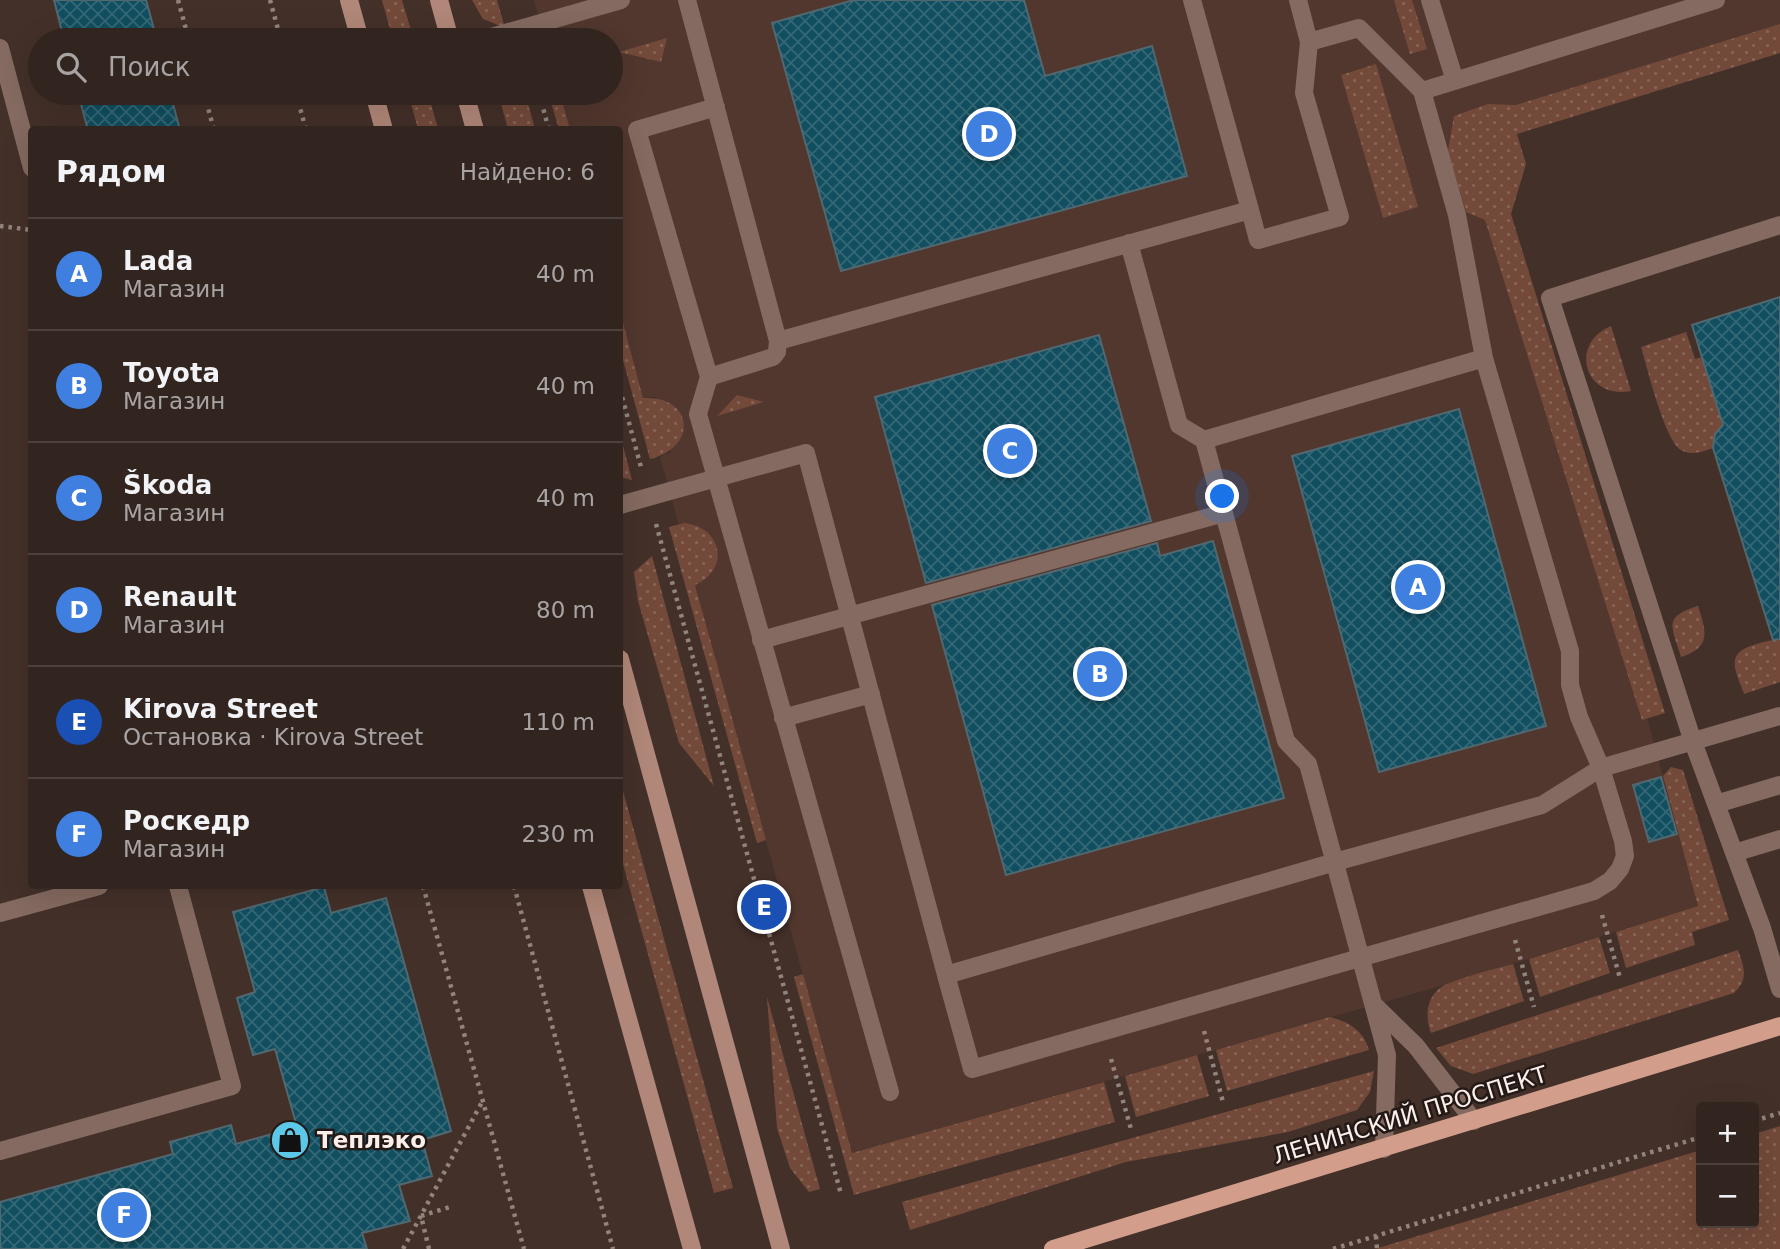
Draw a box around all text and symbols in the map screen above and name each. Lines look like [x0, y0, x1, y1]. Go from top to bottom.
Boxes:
search box [28, 28, 623, 105]
icon: search [52, 48, 90, 86]
text: Поиск [108, 52, 190, 82]
pin: D [966, 108, 1012, 160]
text: Рядом [56, 154, 167, 189]
text: Найдено: 6 [460, 159, 595, 185]
text: Lada [123, 246, 193, 276]
text: A [70, 261, 88, 287]
text: 40 m [536, 261, 595, 287]
text: Магазин [123, 276, 225, 302]
text: Toyota [123, 358, 220, 388]
text: B [70, 373, 88, 399]
text: 40 m [536, 373, 595, 399]
text: Магазин [123, 388, 225, 414]
pin: C [987, 425, 1033, 477]
text: Škoda [123, 470, 212, 500]
your location [1205, 479, 1239, 513]
text: C [71, 485, 87, 511]
text: 40 m [536, 485, 595, 511]
text: Магазин [123, 500, 225, 526]
pin: A [1395, 561, 1441, 613]
text: Renault [123, 582, 237, 612]
text: D [69, 597, 89, 623]
text: 80 m [536, 597, 595, 623]
text: Магазин [123, 612, 225, 638]
pin: B [1077, 648, 1123, 700]
text: Kirova Street [123, 694, 318, 724]
text: E [71, 709, 87, 735]
text: 110 m [521, 709, 595, 735]
text: Остановка · Kirova Street [123, 724, 423, 750]
text: Роскедр [123, 806, 250, 836]
text: F [71, 821, 87, 847]
text: 230 m [521, 821, 595, 847]
text: Магазин [123, 836, 225, 862]
pin: E [741, 881, 787, 933]
street label: ЛЕНИНСКИЙ ПРОСПЕКТ [1270, 1060, 1551, 1169]
map controls [1696, 1102, 1759, 1228]
button: + [1696, 1102, 1759, 1165]
shop icon: Теплэко [269, 1119, 311, 1161]
place label: Теплэко [317, 1127, 426, 1153]
button: − [1696, 1165, 1759, 1228]
pin: F [101, 1189, 147, 1241]

